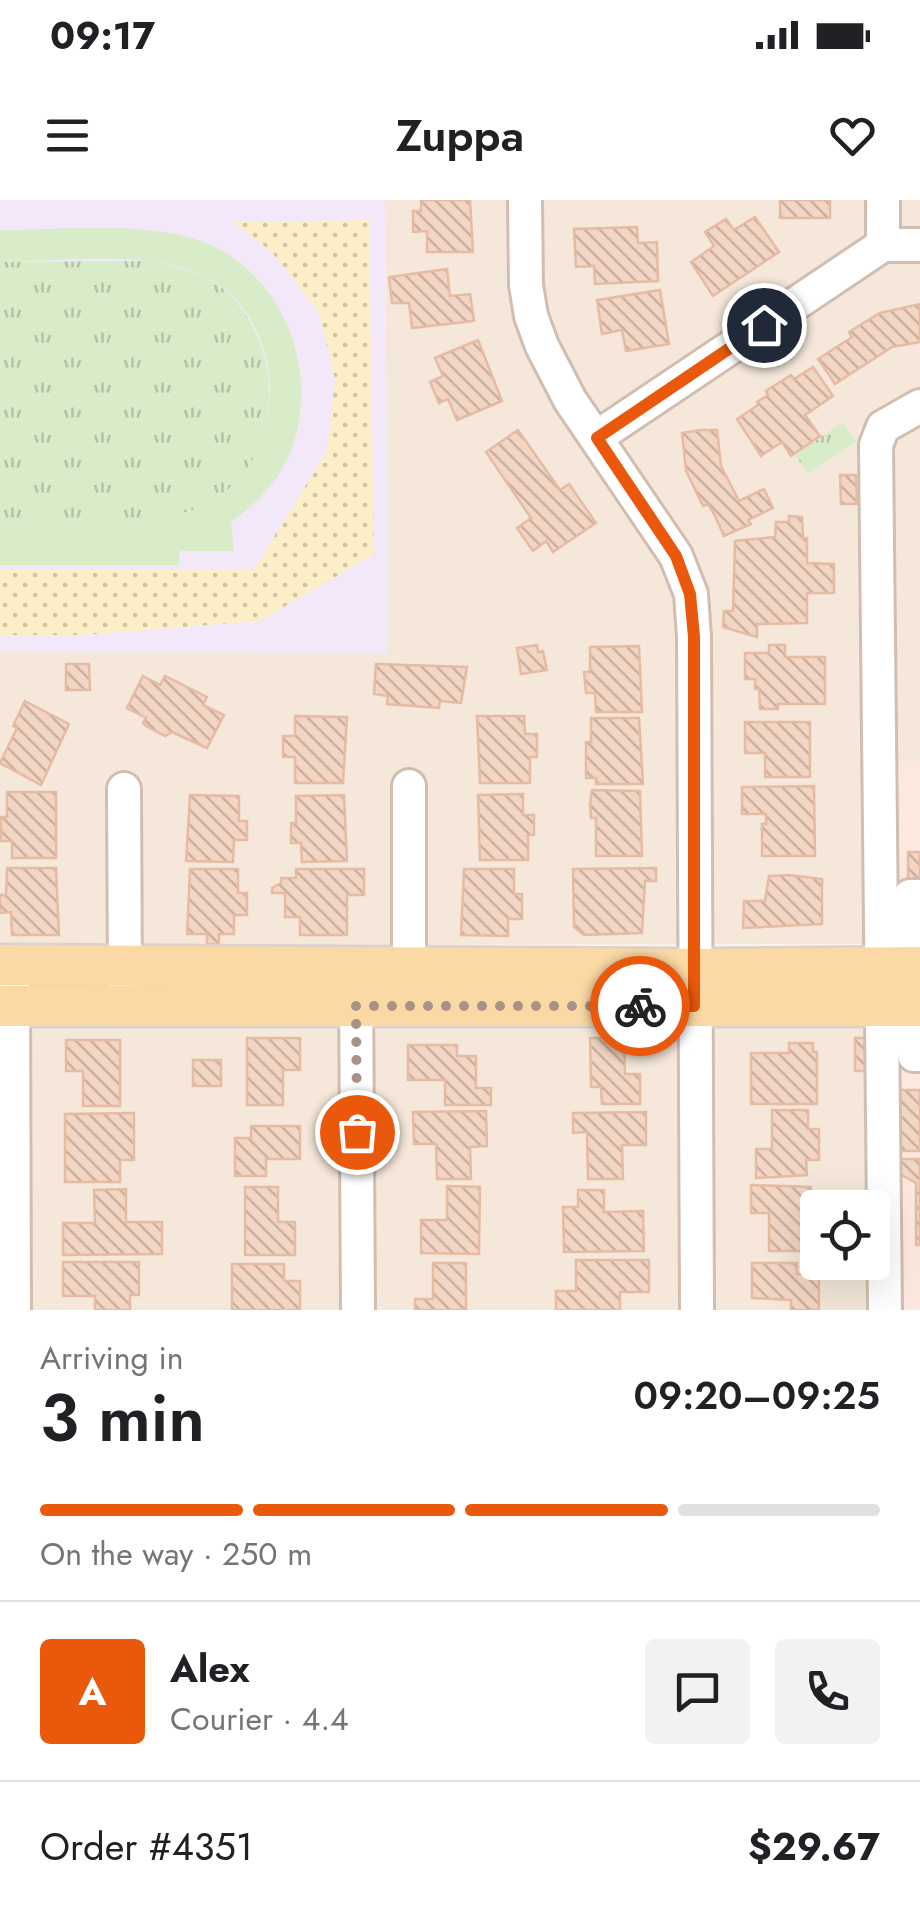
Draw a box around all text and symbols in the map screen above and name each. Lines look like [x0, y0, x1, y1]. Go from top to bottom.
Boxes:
text: 09:17 [50, 8, 155, 63]
text: Zuppa [396, 103, 524, 168]
icon: menu [40, 108, 95, 163]
icon: heart [825, 108, 880, 163]
pin [722, 283, 807, 368]
icon: home [737, 298, 792, 353]
courier [590, 956, 690, 1056]
icon: bike [613, 979, 668, 1034]
pin [315, 1090, 400, 1175]
icon: bag [330, 1105, 385, 1160]
map controls [800, 1190, 890, 1280]
button: locate [800, 1190, 890, 1280]
text: Arriving in [40, 1335, 184, 1381]
text: 09:20–09:25 [633, 1368, 880, 1423]
text: 3 min [40, 1371, 205, 1465]
text: On the way · 250 m [40, 1531, 312, 1577]
button: chat [645, 1639, 750, 1744]
button: phone [775, 1639, 880, 1744]
text: Alex [170, 1641, 250, 1696]
text: A [79, 1664, 106, 1719]
text: Courier · 4.4 [170, 1696, 349, 1742]
text: Order #4351 [40, 1819, 253, 1874]
text: $29.67 [748, 1819, 880, 1874]

